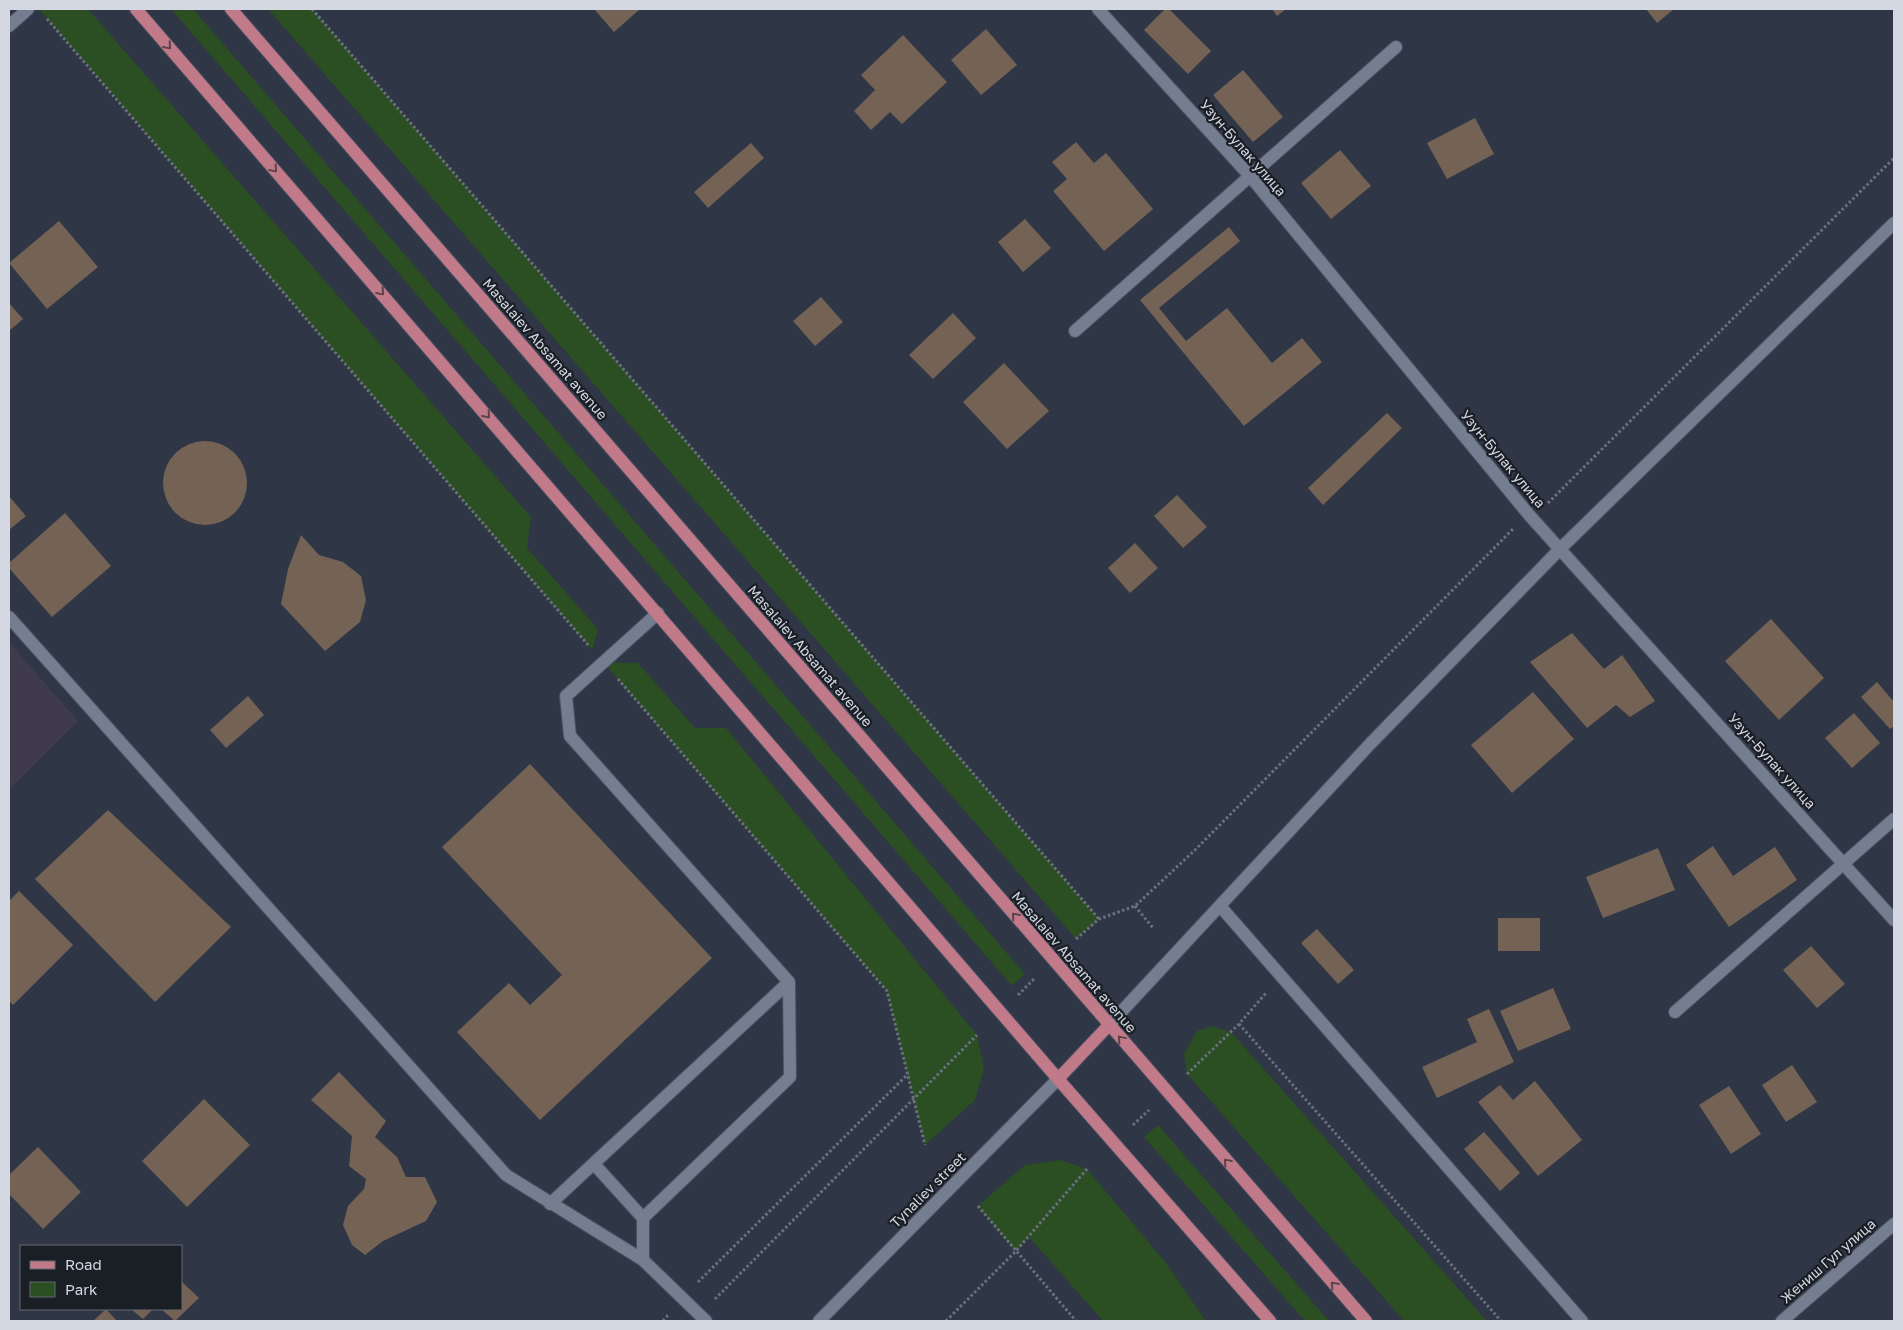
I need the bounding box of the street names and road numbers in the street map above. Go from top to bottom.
street label: Узун-Булак улица [1197,96,1290,199]
street label: Masalaiev Absamat avenue [479,275,611,423]
street label: Узун-Булак улица [1458,406,1549,511]
street label: Masalaiev Absamat avenue [744,582,876,730]
street label: Узун-Булак улица [1725,709,1820,812]
street label: Masalaiev Absamat avenue [1008,888,1140,1036]
street label: Tynaliev street [886,1148,969,1231]
street label: Жениш Гул улица [1777,1215,1879,1306]

